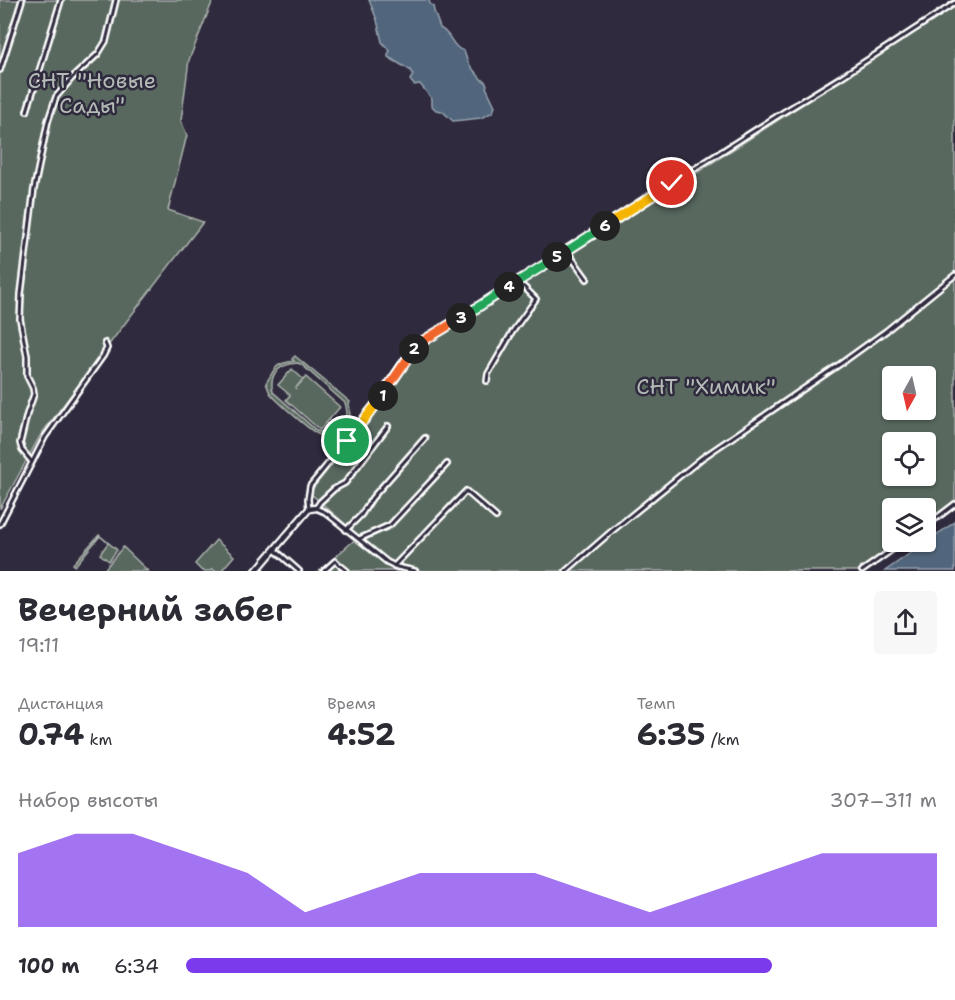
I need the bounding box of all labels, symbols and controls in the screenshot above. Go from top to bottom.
park label: СНТ "Новые Сады" [28,66,156,120]
pin [646,157,697,208]
icon: check [655,166,688,199]
pin: 6 [590,211,620,241]
text: 6 [599,215,611,236]
pin: 5 [542,242,572,272]
text: 5 [552,246,562,267]
pin: 4 [494,272,524,302]
text: 4 [503,276,515,297]
pin: 3 [446,303,476,333]
text: 3 [455,307,467,328]
pin: 2 [399,334,429,364]
text: 2 [408,338,420,359]
north arrow [882,366,936,420]
map controls [882,366,936,552]
park label: СНТ "Химик" [636,372,776,401]
pin: 1 [368,381,398,411]
text: 1 [379,385,387,406]
pin [321,415,372,466]
icon: arrive [330,424,363,457]
button: locate [882,432,936,486]
button: layers [882,498,936,552]
text: Вечерний забег [18,587,292,632]
button: share [874,591,937,654]
text: 19:11 [18,632,59,658]
text: Дистанция [18,693,104,714]
text: Время [327,693,376,714]
text: Темп [637,693,675,714]
text: 0.74 [18,714,84,755]
text: 4:52 [327,714,396,755]
text: 6:35 [637,714,706,755]
text: km [84,729,112,750]
text: /km [706,729,740,750]
text: Набор высоты [18,787,158,813]
text: 307–311 m [829,787,937,813]
text: 100 m [18,953,80,979]
text: 6:34 [114,953,159,979]

